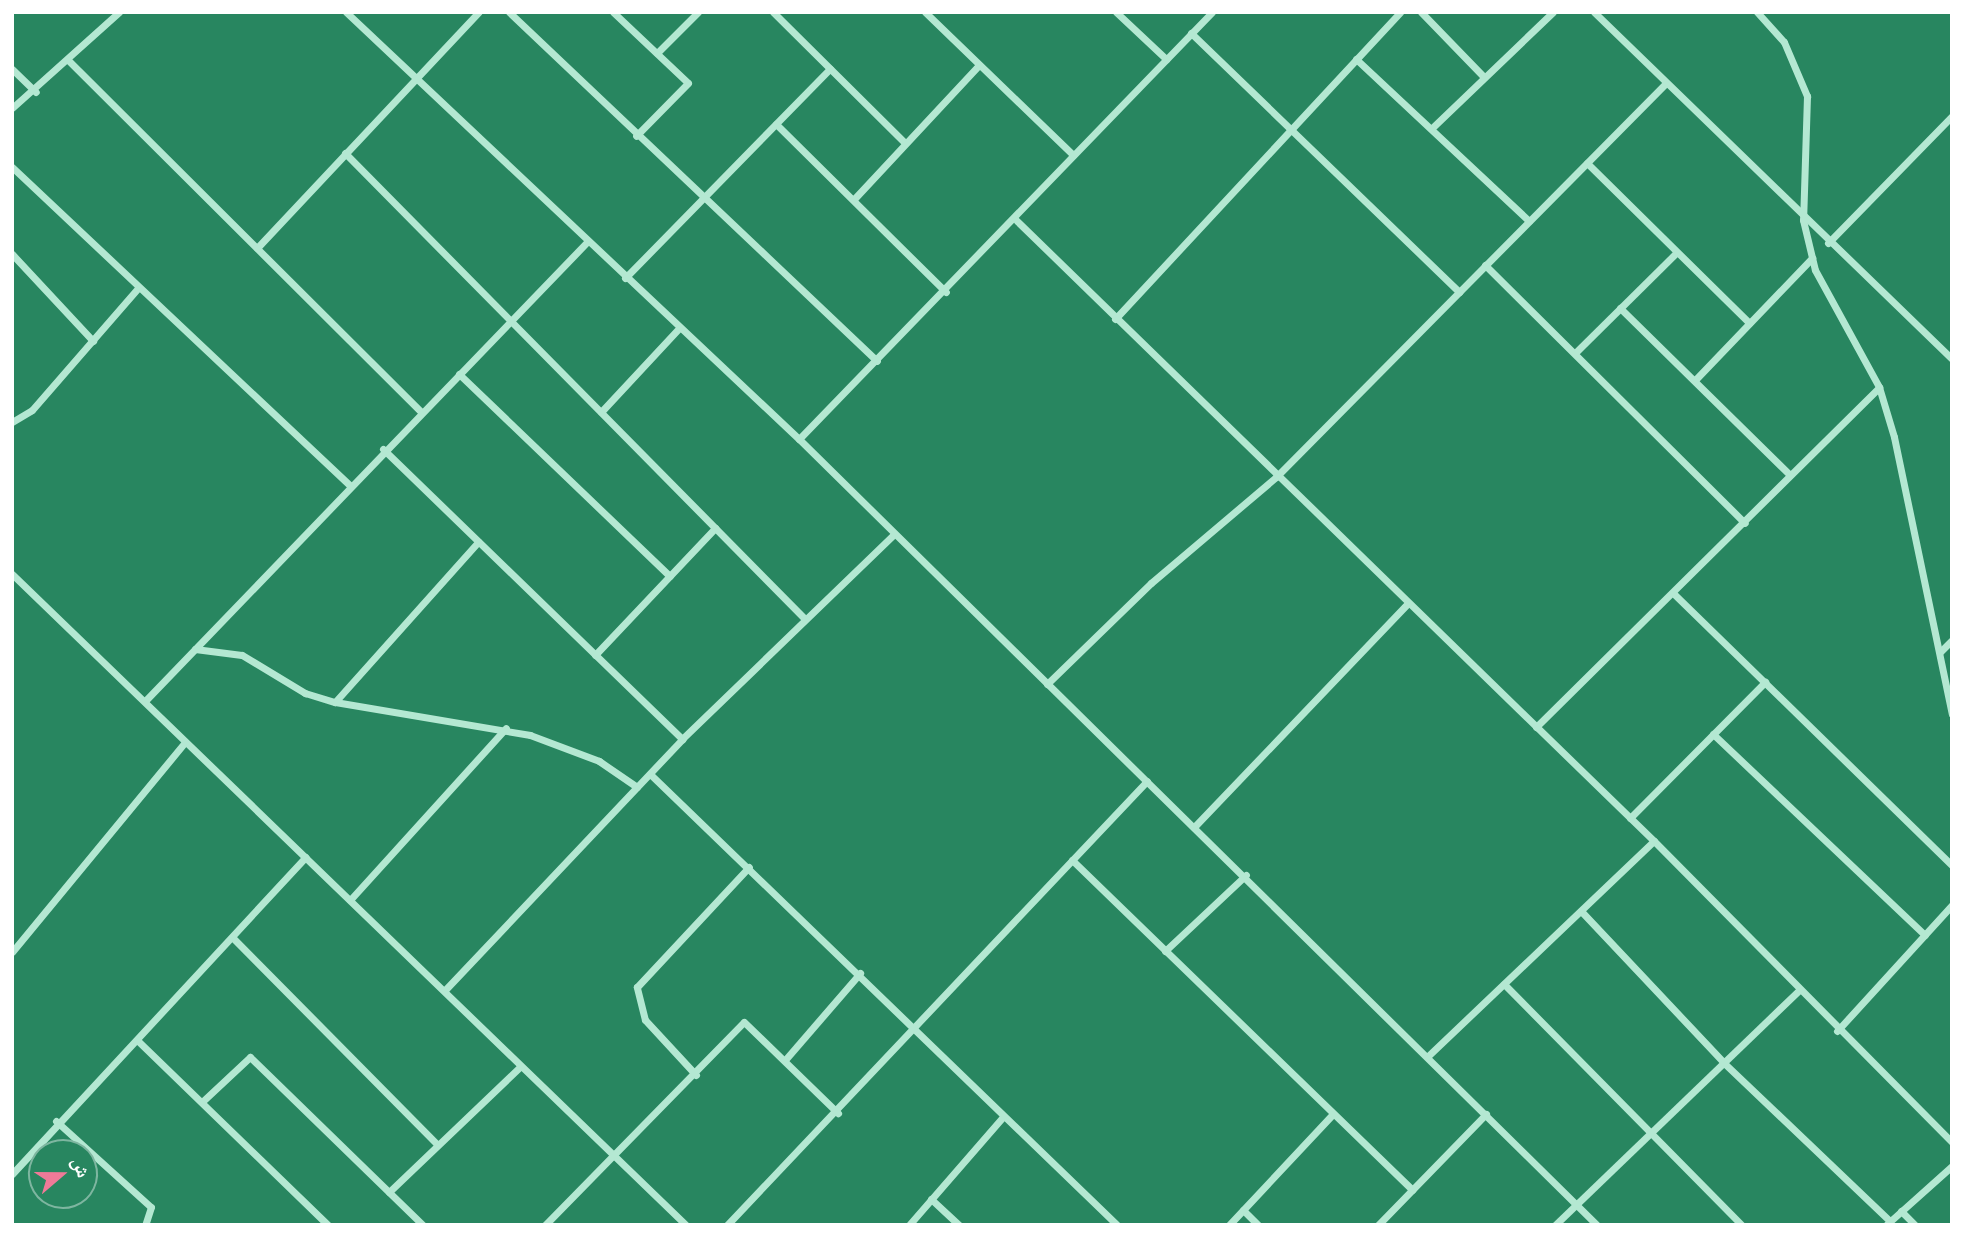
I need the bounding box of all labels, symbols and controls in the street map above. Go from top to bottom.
north arrow [28,1139,98,1209]
text: ش [67,1154,96,1181]

